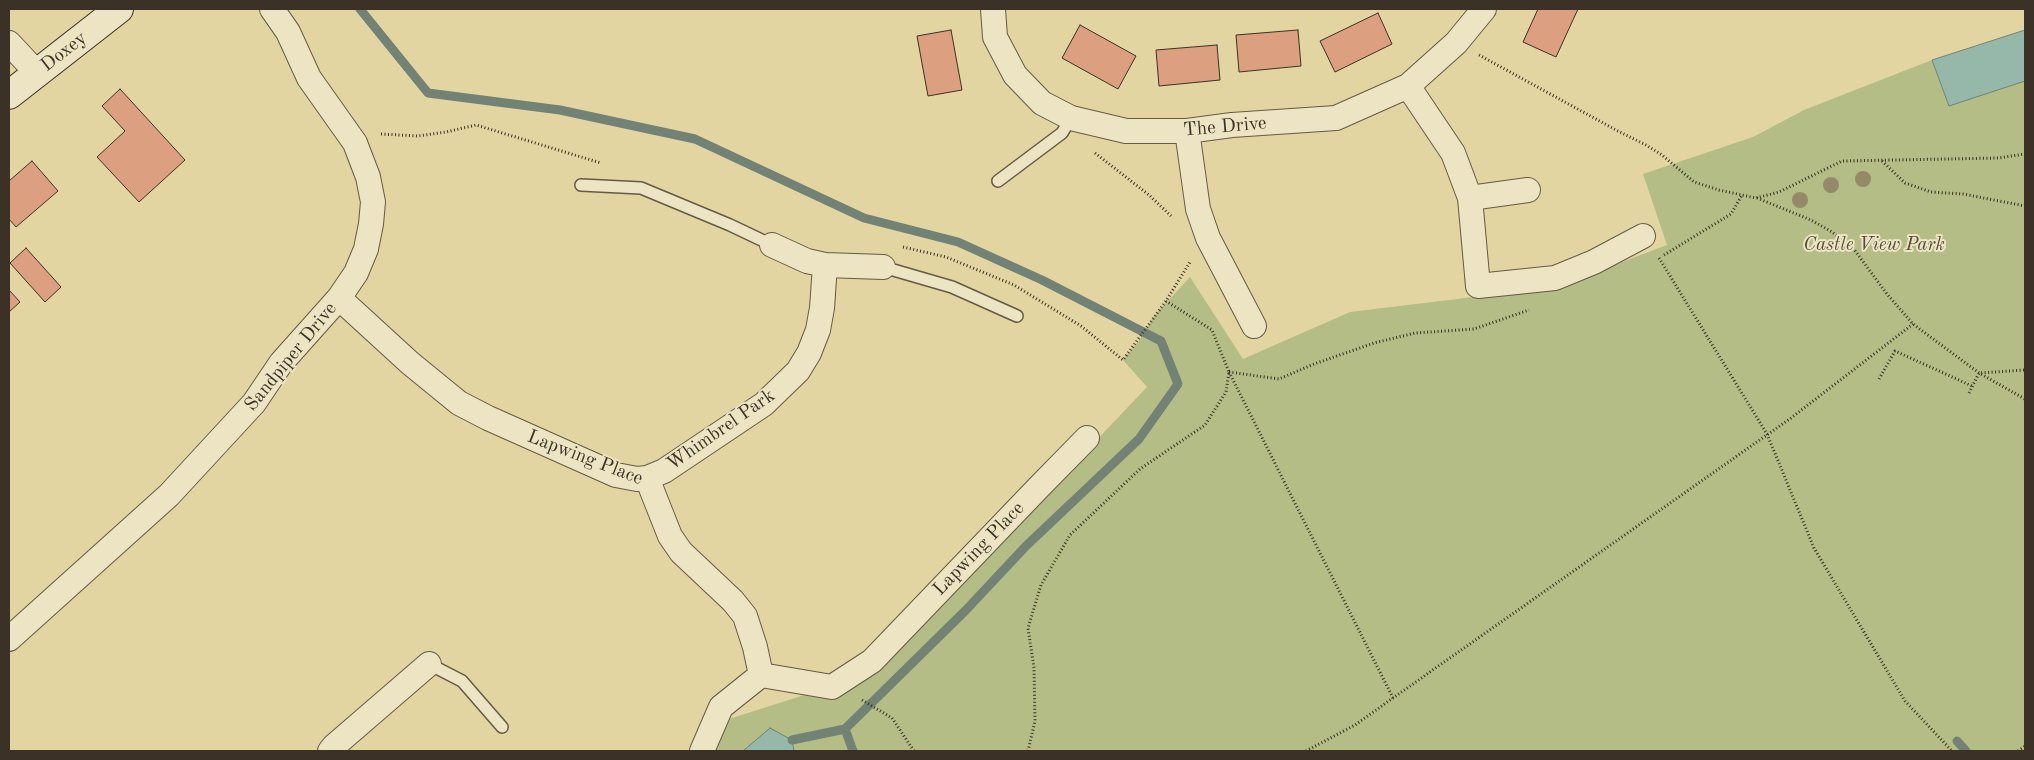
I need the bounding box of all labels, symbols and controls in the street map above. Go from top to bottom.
street label: Doxey [36,27,92,77]
street label: The Drive [1182,112,1268,142]
park label: Castle View Park [1803,234,1945,256]
street label: Sandpiper Drive [240,298,342,416]
street label: Whimbrel Park [663,384,779,476]
street label: Lapwing Place [524,426,646,490]
street label: Lapwing Place [928,497,1030,601]

